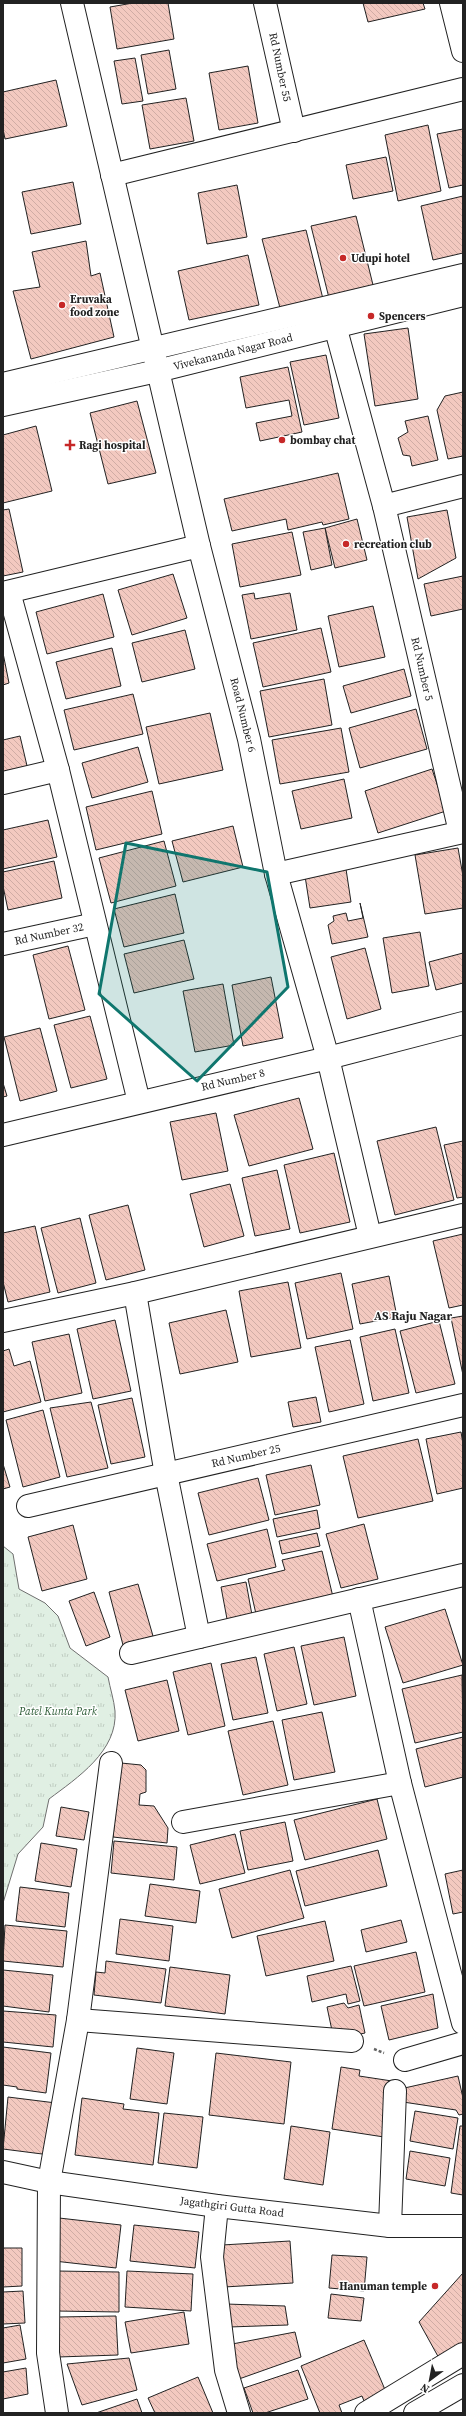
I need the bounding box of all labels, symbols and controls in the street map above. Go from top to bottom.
street label: Rd Number 55 [265,31,295,103]
place label: Udupi hotel [351,251,411,266]
marker: Udupi hotel [338,253,348,263]
place label: Eruvaka food zone [70,292,119,320]
marker: Eruvaka food zone [57,300,67,310]
place label: Spencers [379,309,425,324]
marker: Spencers [366,311,376,321]
street label: Vivekananda Nagar Road [172,330,295,374]
place label: bombay chat [290,433,356,448]
marker: bombay chat [277,435,287,445]
place label: Ragi hospital [79,438,146,453]
marker: Ragi hospital [64,439,76,451]
place label: recreation club [354,537,432,552]
marker: recreation club [341,539,351,549]
street label: Rd Number 5 [407,636,437,703]
street label: Road Number 6 [226,676,260,754]
street label: Rd Number 32 [13,919,85,949]
street label: Rd Number 8 [200,1065,266,1095]
district label: AS Raju Nagar [374,1308,452,1324]
street label: Rd Number 25 [210,1441,282,1471]
park label: Patel Kunta Park [18,1704,98,1719]
street label: Jagathgiri Gutta Road [178,2193,285,2221]
place label: Hanuman temple [339,2279,427,2294]
marker: Hanuman temple [430,2281,440,2291]
north arrow [410,2360,450,2400]
text: N [418,2380,432,2397]

